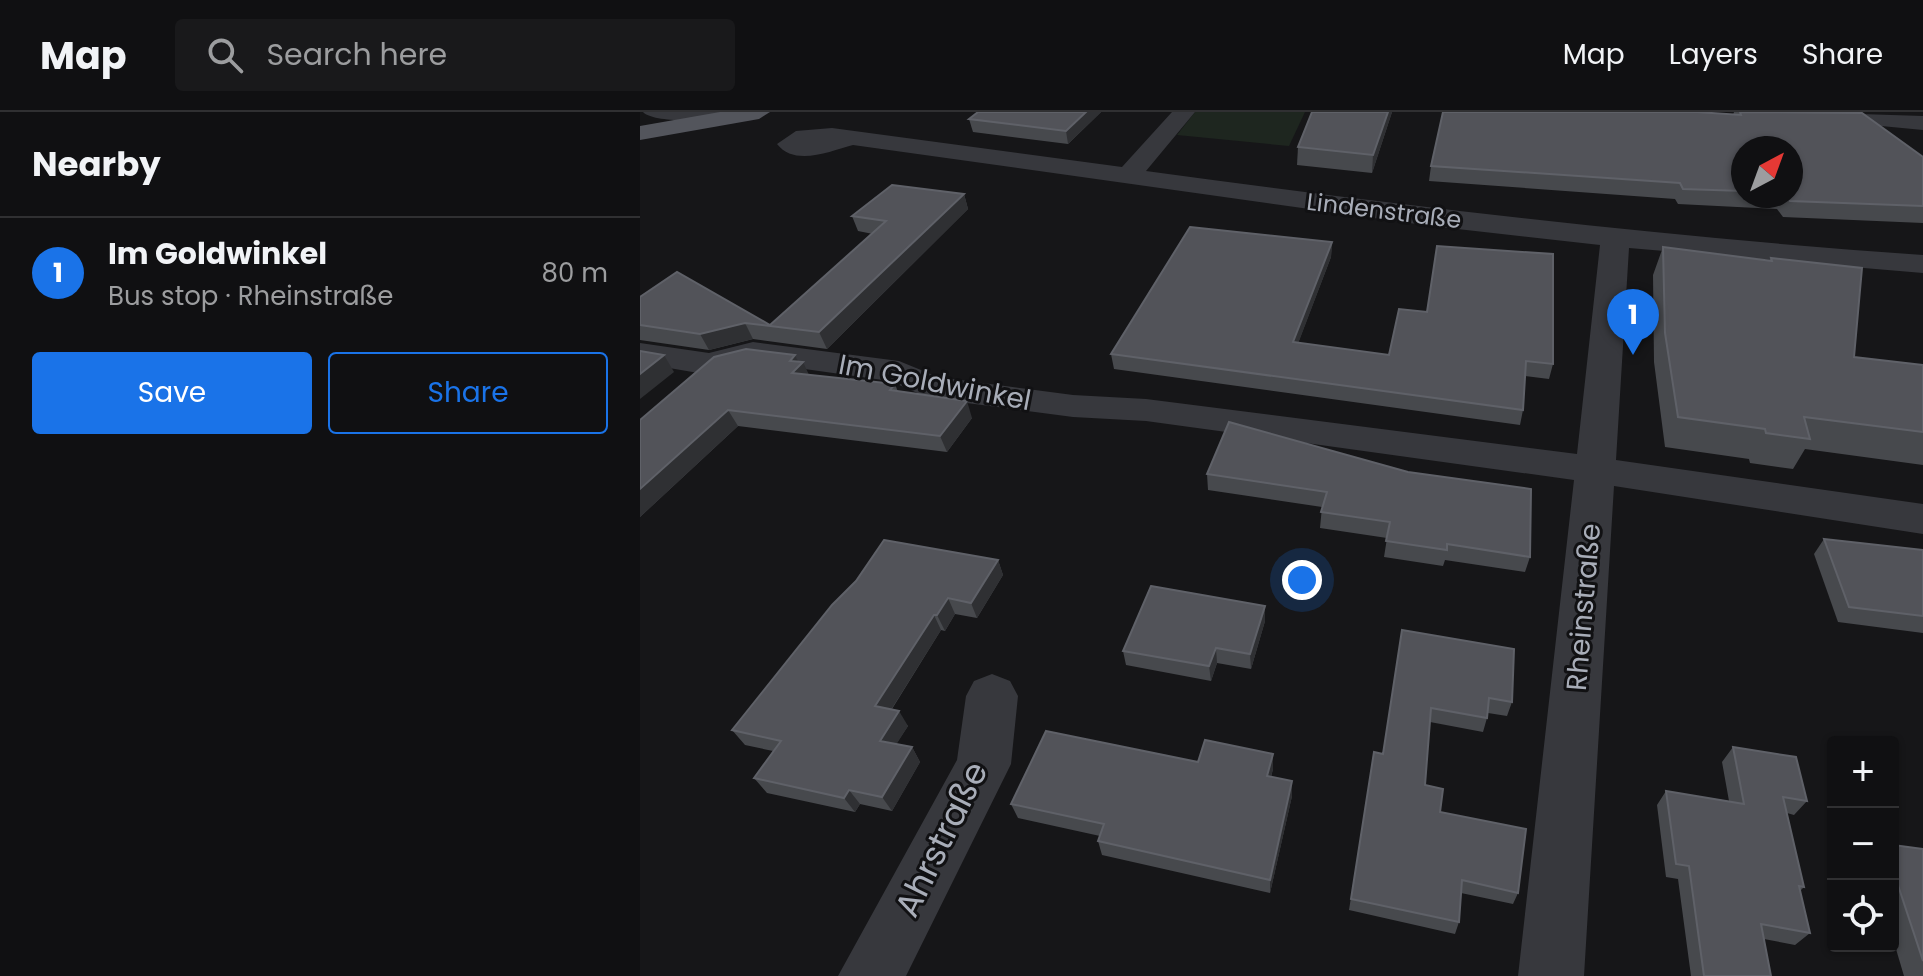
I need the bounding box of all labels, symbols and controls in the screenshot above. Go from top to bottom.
search box [175,19,735,91]
text: Map [40,29,127,82]
icon: search [203,33,247,77]
text: Search here [267,33,447,76]
text: Map [1563,35,1625,74]
text: Layers [1669,35,1758,74]
text: Share [1802,35,1883,74]
north arrow [1731,136,1803,208]
text: Nearby [32,140,161,188]
street label: Lindenstraße [1305,185,1463,236]
text: Im Goldwinkel [108,232,327,275]
text: 1 [53,255,63,291]
text: 80 m [542,255,608,291]
text: Bus stop · Rheinstraße [108,278,393,314]
pin: 1 [1607,289,1659,355]
street label: Im Goldwinkel [835,345,1034,420]
button: Save [32,352,312,434]
button: Share [328,352,608,434]
street label: Rheinstraße [1557,522,1610,692]
your location [1282,560,1322,600]
map controls [1827,736,1899,952]
button: + [1827,736,1899,808]
street label: Ahrstraße [883,753,999,925]
button: − [1827,808,1899,880]
button: locate [1827,880,1899,952]

